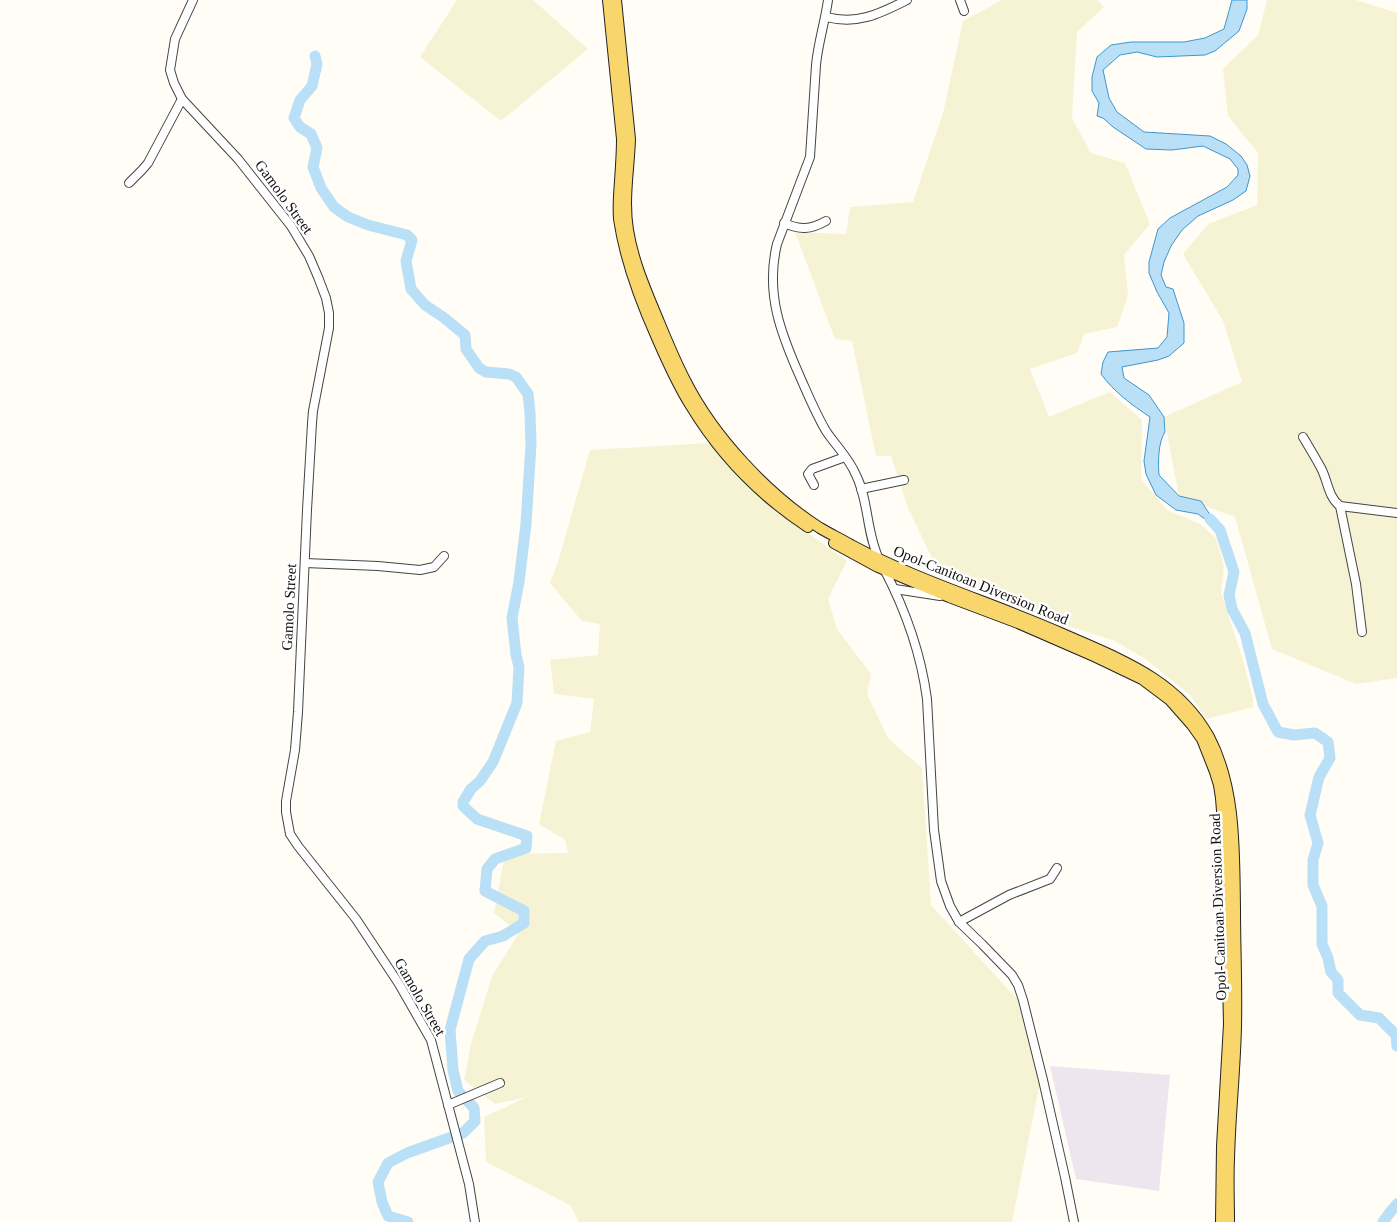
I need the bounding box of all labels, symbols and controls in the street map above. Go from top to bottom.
street label: Gamolo Street [252,157,317,238]
street label: Opol-Canitoan Diversion Road [891,542,1071,628]
street label: Gamolo Street [279,562,299,651]
street label: Opol-Canitoan Diversion Road [1207,813,1229,1001]
street label: Gamolo Street [391,955,449,1039]

